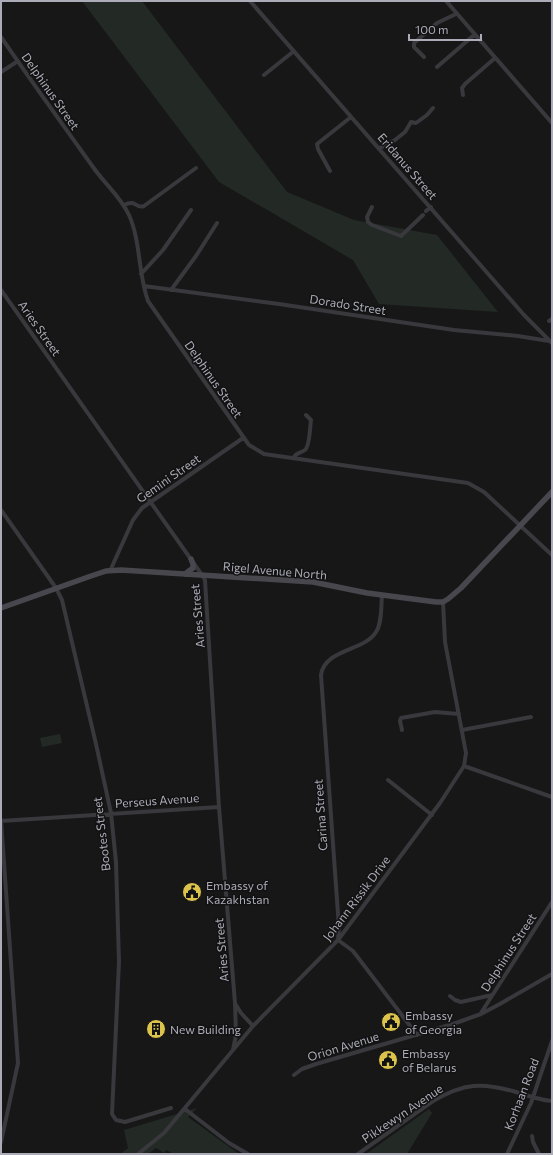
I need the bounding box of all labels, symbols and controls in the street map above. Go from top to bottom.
scale bar [409,16,481,42]
text: 100 m [415,22,449,36]
street label: Delphinus Street [19,50,83,132]
street label: Eridanus Street [375,130,441,202]
street label: Dorado Street [309,291,387,317]
street label: Aries Street [16,298,64,358]
street label: Delphinus Street [182,338,246,420]
street label: Gemini Street [133,451,203,505]
street label: Rigel Avenue North [222,558,328,582]
street label: Aries Street [187,583,207,649]
street label: Carina Street [311,779,329,851]
street label: Perseus Avenue [114,790,200,810]
street label: Bootes Street [89,796,113,872]
street label: Johann Rissik Drive [319,853,393,944]
place label: Embassy of Kazakhstan [206,878,269,906]
public building icon: Embassy of Kazakhstan [181,881,203,903]
street label: Delphinus Street [477,910,539,994]
street label: Aries Street [211,917,231,983]
place label: Embassy of Georgia [405,1008,462,1036]
public building icon: Embassy of Georgia [380,1011,402,1033]
building icon: New Building [145,1018,167,1040]
place label: New Building [170,1022,242,1036]
street label: Orion Avenue [306,1028,380,1064]
place label: Embassy of Belarus [402,1046,456,1074]
public building icon: Embassy of Belarus [377,1049,399,1071]
street label: Korhaan Road [501,1056,541,1132]
street label: Pikkewyn Avenue [359,1081,445,1145]

